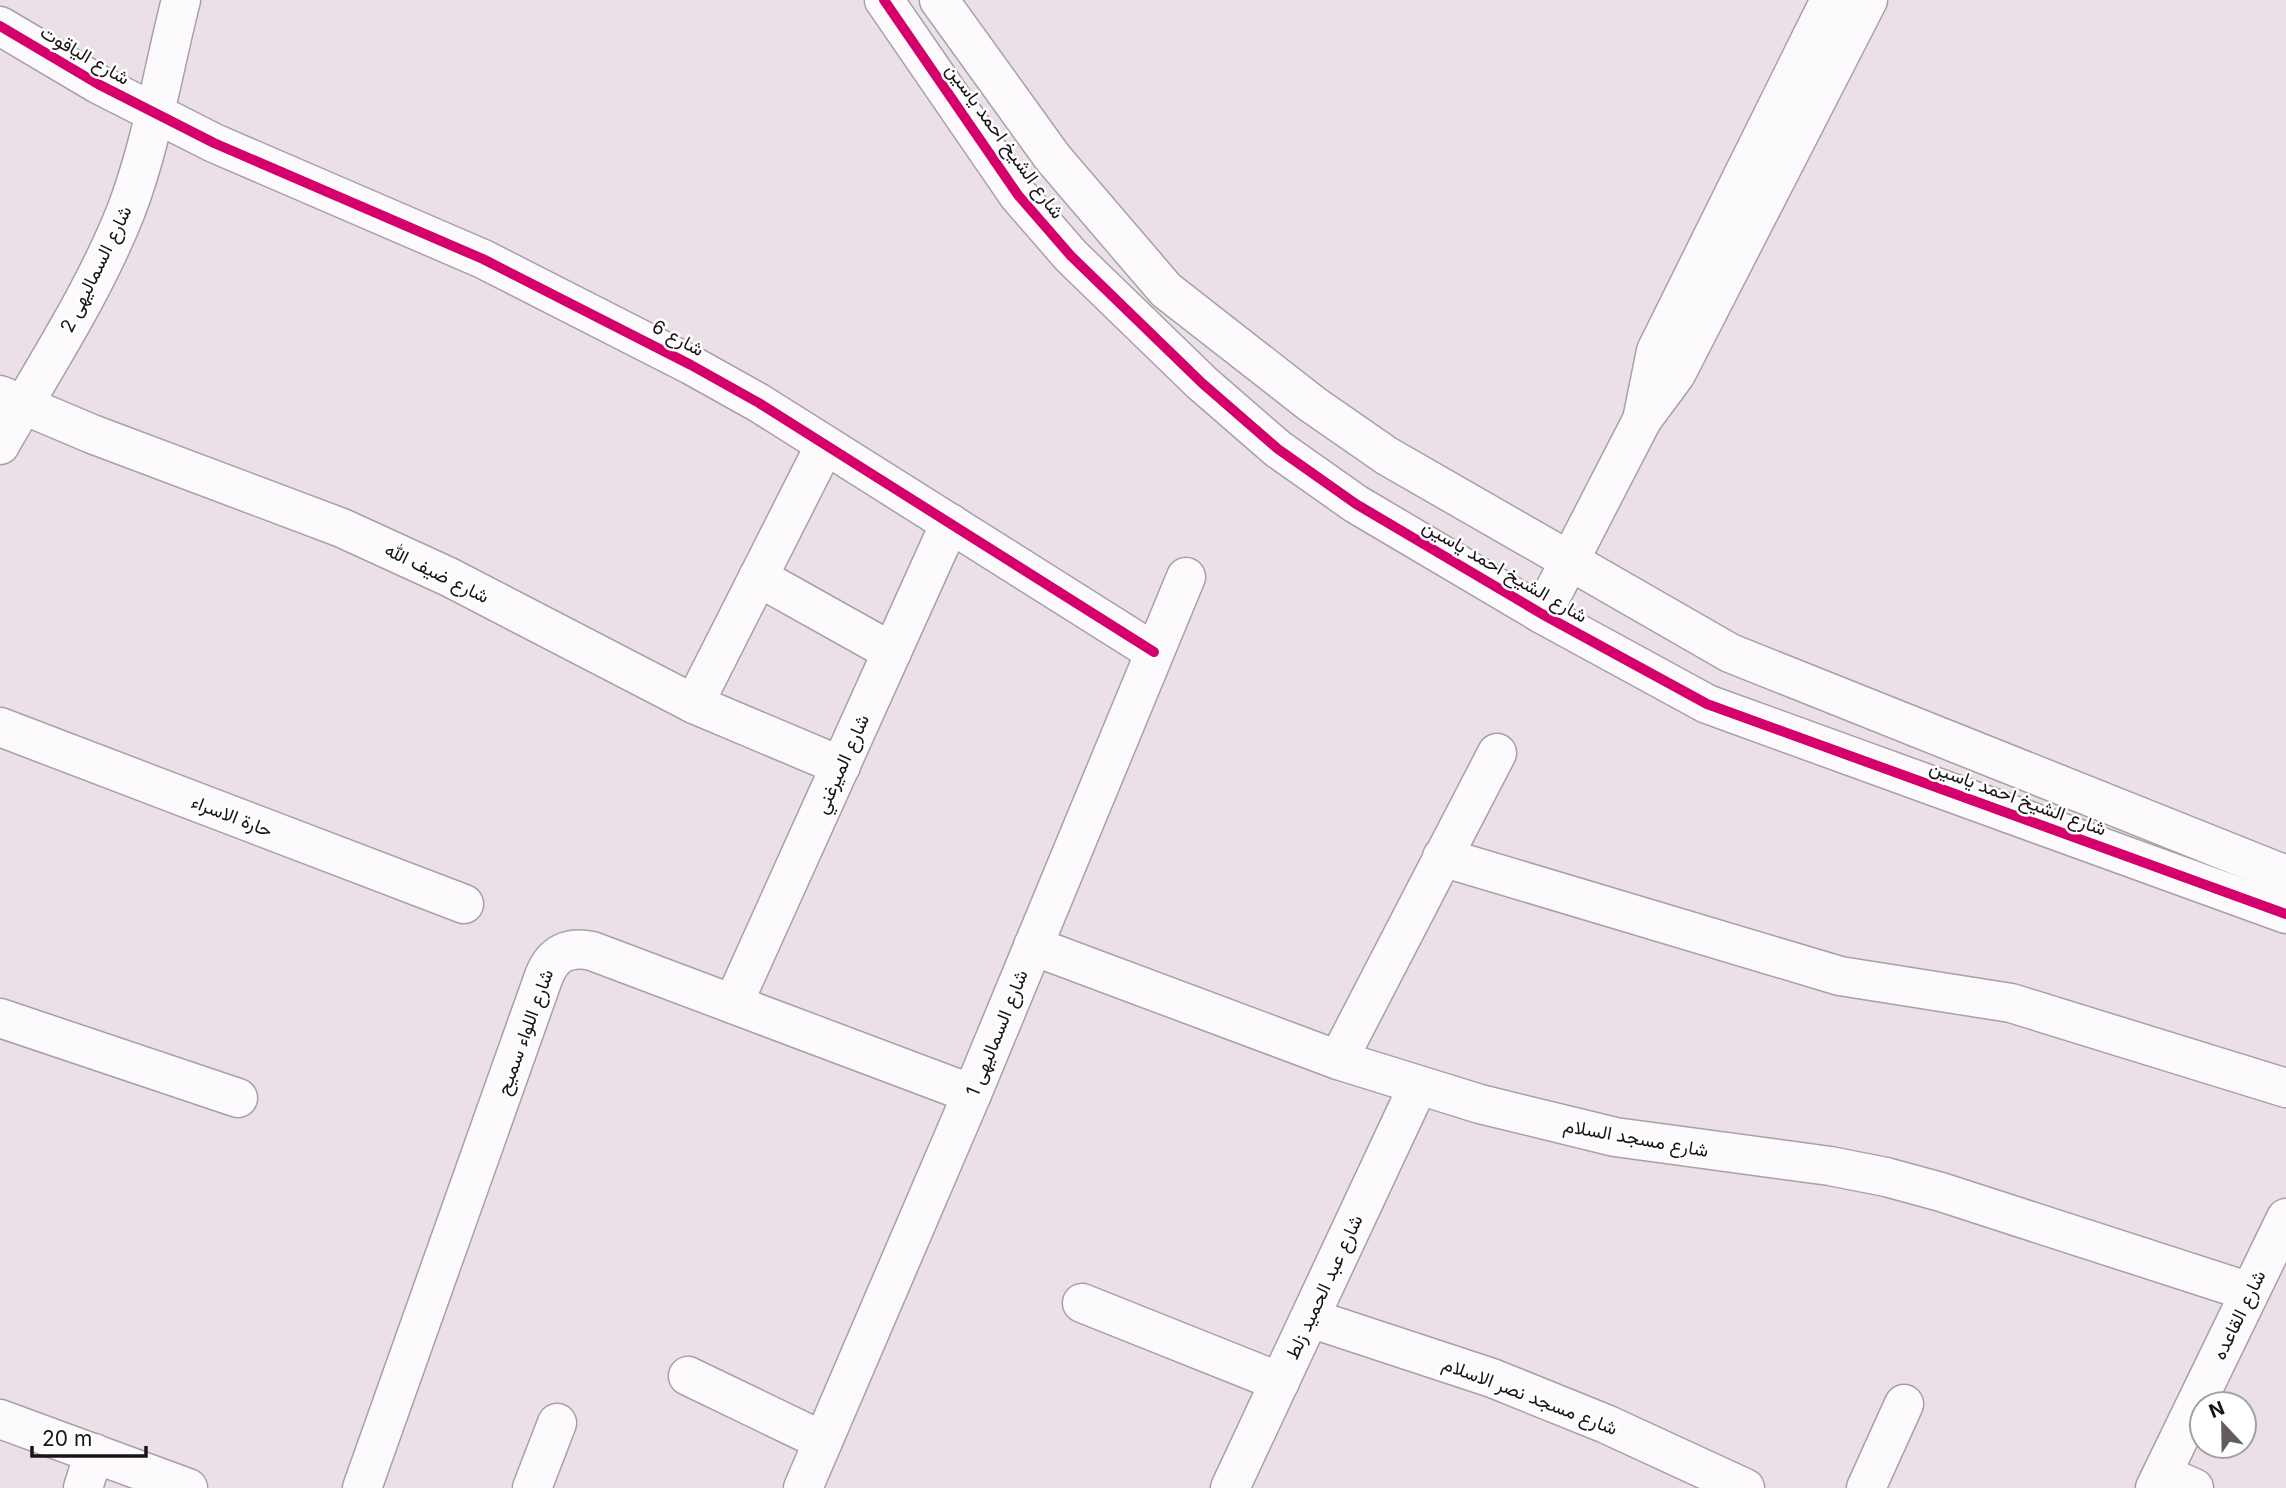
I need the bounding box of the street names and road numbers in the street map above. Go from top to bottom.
street label: شارع الياقوت [36,20,134,91]
street label: شارع الشيخ احمد ياسين [939,59,1069,224]
street label: شارع السماليهى 2 [55,202,138,337]
street label: شارع 6 [648,315,708,362]
street label: شارع الشيخ احمد ياسين [1418,514,1591,629]
street label: شارع ضيف الله [381,538,493,609]
street label: شارع الميرغني [810,711,878,819]
street label: شارع الشيخ احمد ياسين [1926,755,2110,843]
street label: حارة الاسراء [188,790,276,842]
street label: شارع اللواء سميح [492,966,560,1099]
street label: شارع السماليهى 1 [961,966,1034,1100]
street label: شارع مسجد السلام [1562,1114,1710,1163]
street label: شارع عبد الحميد زلط [1280,1211,1368,1363]
street label: شارع القاعده [2207,1266,2271,1364]
street label: شارع مسجد نصر الاسلام [1439,1352,1621,1441]

